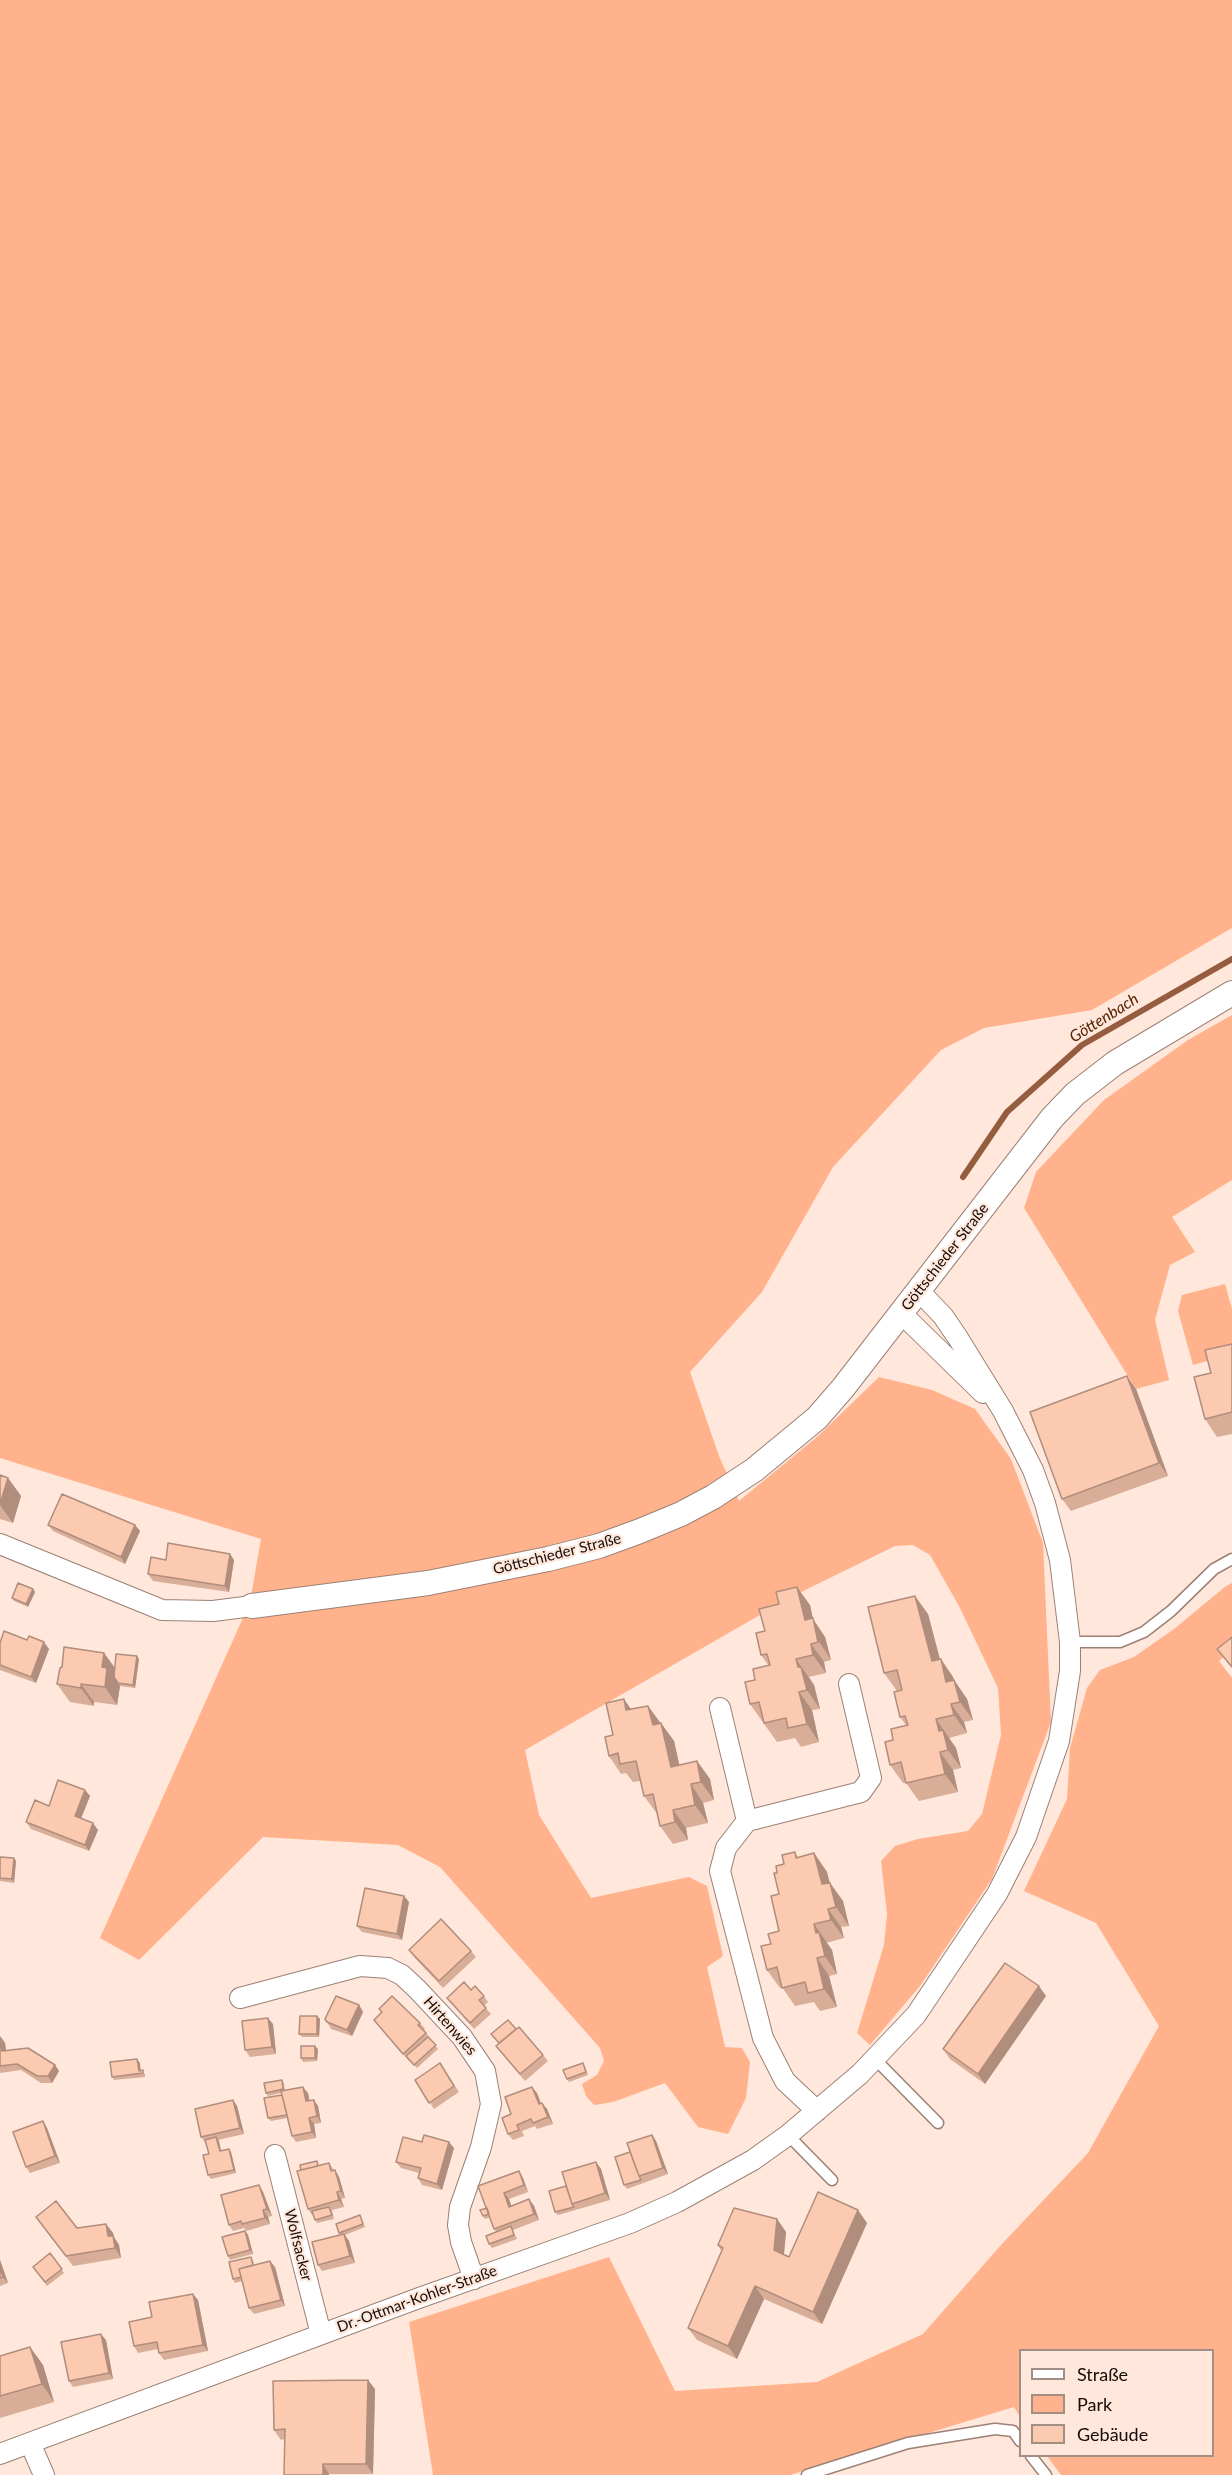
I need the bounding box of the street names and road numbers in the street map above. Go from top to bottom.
street label: Göttschieder Straße [898,1200,992,1314]
street label: Göttschieder Straße [491,1529,623,1579]
street label: Hirtenwies [420,1993,480,2059]
street label: Wolfsacker [280,2207,316,2283]
street label: Dr.-Ottmar-Kohler-Straße [335,2262,499,2336]

